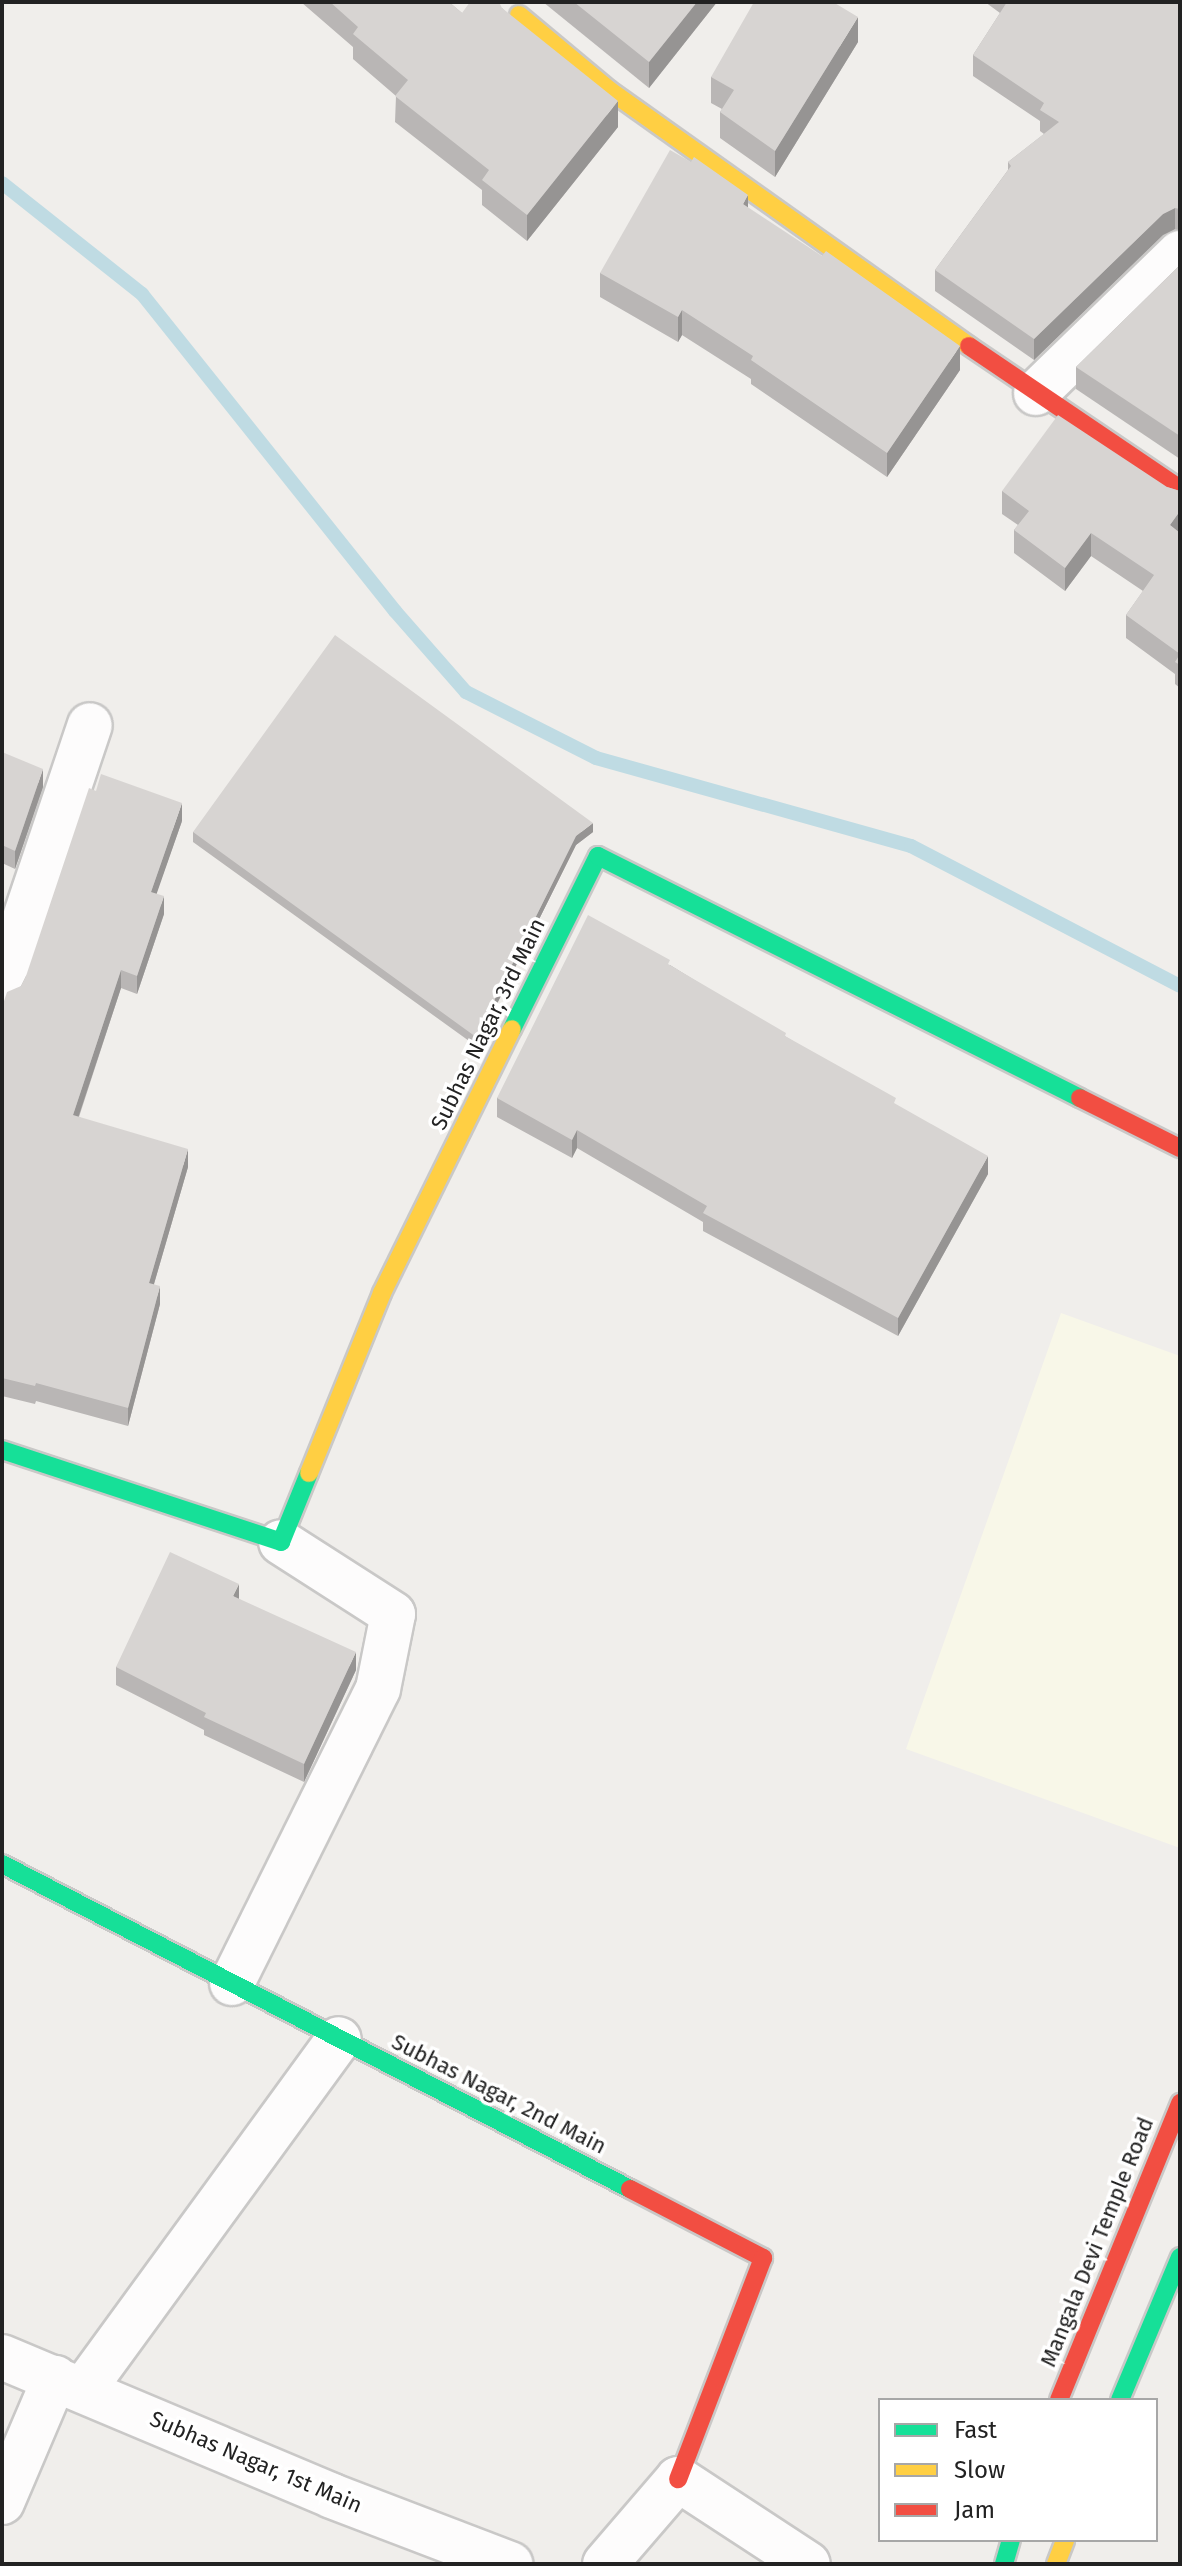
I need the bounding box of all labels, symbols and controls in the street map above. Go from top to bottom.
street label: Subhas Nagar, 3rd Main [425,914,551,1134]
street label: Subhas Nagar, 2nd Main [387,2028,611,2160]
street label: Mangala Devi Temple Road [1035,2113,1159,2371]
legend [878,2398,1158,2542]
street label: Subhas Nagar, 1st Main [146,2405,366,2519]
text: Fast [954,2416,997,2444]
text: Slow [954,2456,1005,2484]
text: Jam [954,2496,995,2524]

